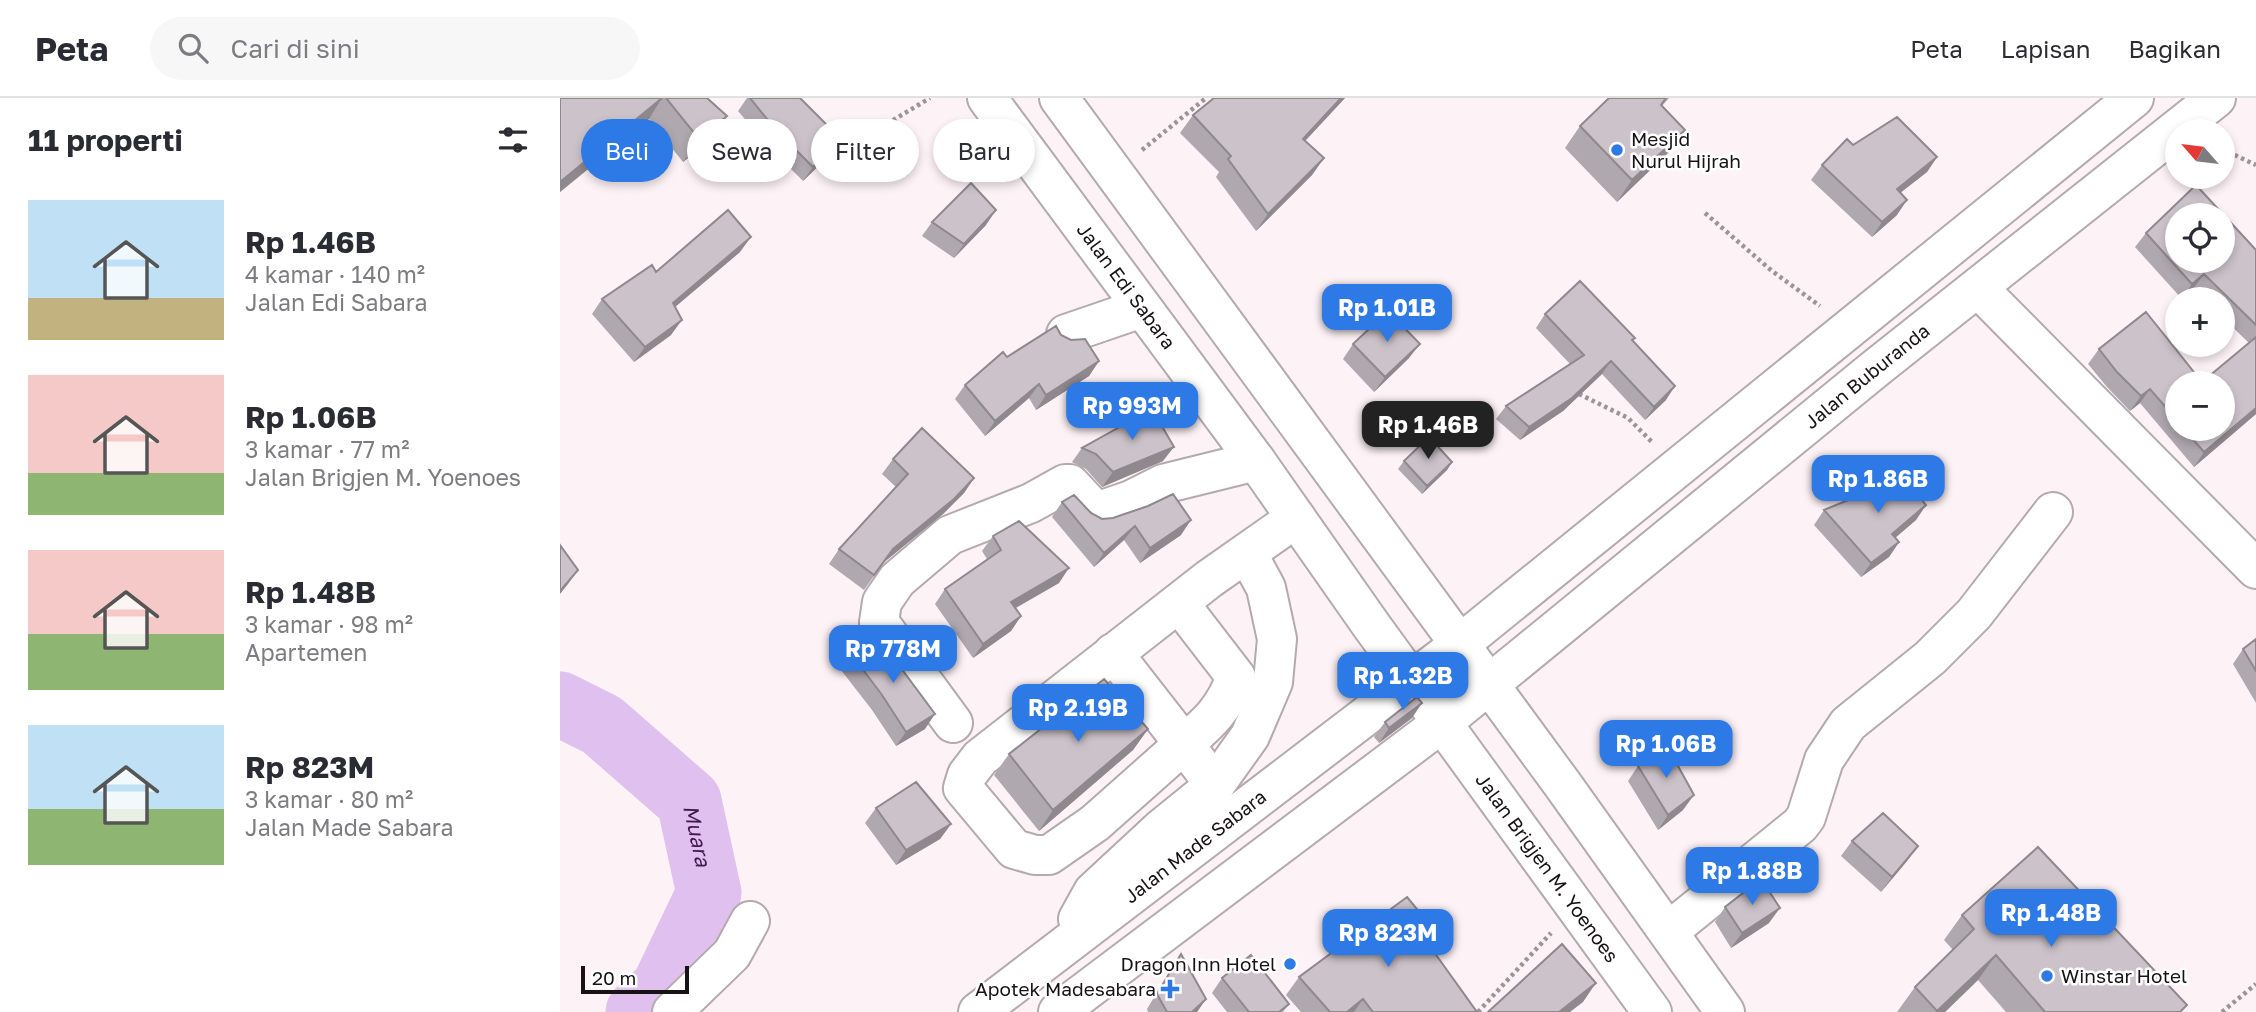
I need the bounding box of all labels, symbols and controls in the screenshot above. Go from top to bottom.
search box [150,17,640,80]
text: Peta [35,29,108,68]
icon: search [174,29,212,67]
text: Cari di sini [230,33,360,64]
text: Peta [1910,34,1963,63]
text: Lapisan [2001,34,2091,63]
text: Bagikan [2129,34,2221,63]
chip: Beli [581,119,673,182]
chip: Sewa [687,119,797,182]
chip: Filter [811,119,919,182]
chip: Baru [933,119,1035,182]
north arrow [2165,119,2235,189]
map controls [2165,119,2235,441]
icon: filters [494,121,532,159]
text: 11 properti [28,122,183,158]
place label: Mesjid Nurul Hijrah [1631,127,1741,172]
marker: Mesjid Nurul Hijrah [1609,142,1625,158]
button: locate [2165,203,2235,273]
street label: Jalan Edi Sabara [1073,218,1181,353]
text: Rp 1.46B [245,224,376,260]
icon: home [84,228,168,312]
text: 4 kamar · 140 m² [245,260,425,288]
pin: Rp 1.01B [1315,285,1459,344]
button: + [2165,287,2235,357]
text: Jalan Edi Sabara [245,288,427,316]
text: Rp 1.01B [1338,293,1436,321]
street label: Jalan Buburanda [1799,318,1934,433]
button: − [2165,371,2235,441]
pin: Rp 993M [1067,382,1197,442]
text: Rp 993M [1082,391,1182,419]
text: Rp 1.06B [245,399,377,435]
pin: Rp 1.46B [1356,402,1500,461]
icon: home [84,403,168,487]
text: Rp 1.46B [1378,410,1478,438]
text: 3 kamar · 77 m² [245,435,409,463]
pin: Rp 1.86B [1806,456,1950,515]
text: Jalan Brigjen M. Yoenoes [245,463,521,491]
text: Rp 1.86B [1828,464,1928,492]
text: Rp 1.48B [245,574,376,610]
icon: home [84,578,168,662]
text: 3 kamar · 98 m² [245,610,413,638]
pin: Rp 778M [828,626,958,685]
text: Rp 778M [845,634,941,662]
text: Apartemen [245,638,367,666]
pin: Rp 1.32B [1331,652,1475,712]
text: Rp 1.32B [1353,661,1453,689]
pin: Rp 2.19B [1006,684,1150,744]
text: Rp 2.19B [1028,693,1128,721]
pin: Rp 1.06B [1594,720,1738,780]
text: Rp 1.06B [1616,729,1716,757]
text: Rp 823M [245,749,374,785]
icon: home [84,753,168,837]
street label: Jalan Brigjen M. Yoenoes [1471,768,1624,966]
street label: Jalan Made Sabara [1119,784,1270,907]
text: 3 kamar · 80 m² [245,785,413,813]
water label: Muara [678,802,717,870]
text: Jalan Made Sabara [245,813,454,841]
pin: Rp 1.88B [1680,848,1824,907]
text: Rp 1.88B [1702,856,1802,884]
pin: Rp 1.48B [1979,890,2123,949]
text: Rp 1.48B [2001,898,2101,926]
pin: Rp 823M [1323,910,1453,969]
text: Rp 823M [1338,918,1438,946]
place label: Dragon Inn Hotel [1121,952,1276,975]
marker: Dragon Inn Hotel [1282,956,1298,972]
scale bar [581,963,690,995]
place label: Winstar Hotel [2061,964,2187,987]
text: 20 m [592,966,636,989]
marker: Winstar Hotel [2039,968,2055,984]
place label: Apotek Madesabara [975,977,1156,1000]
marker: Apotek Madesabara [1162,981,1178,997]

